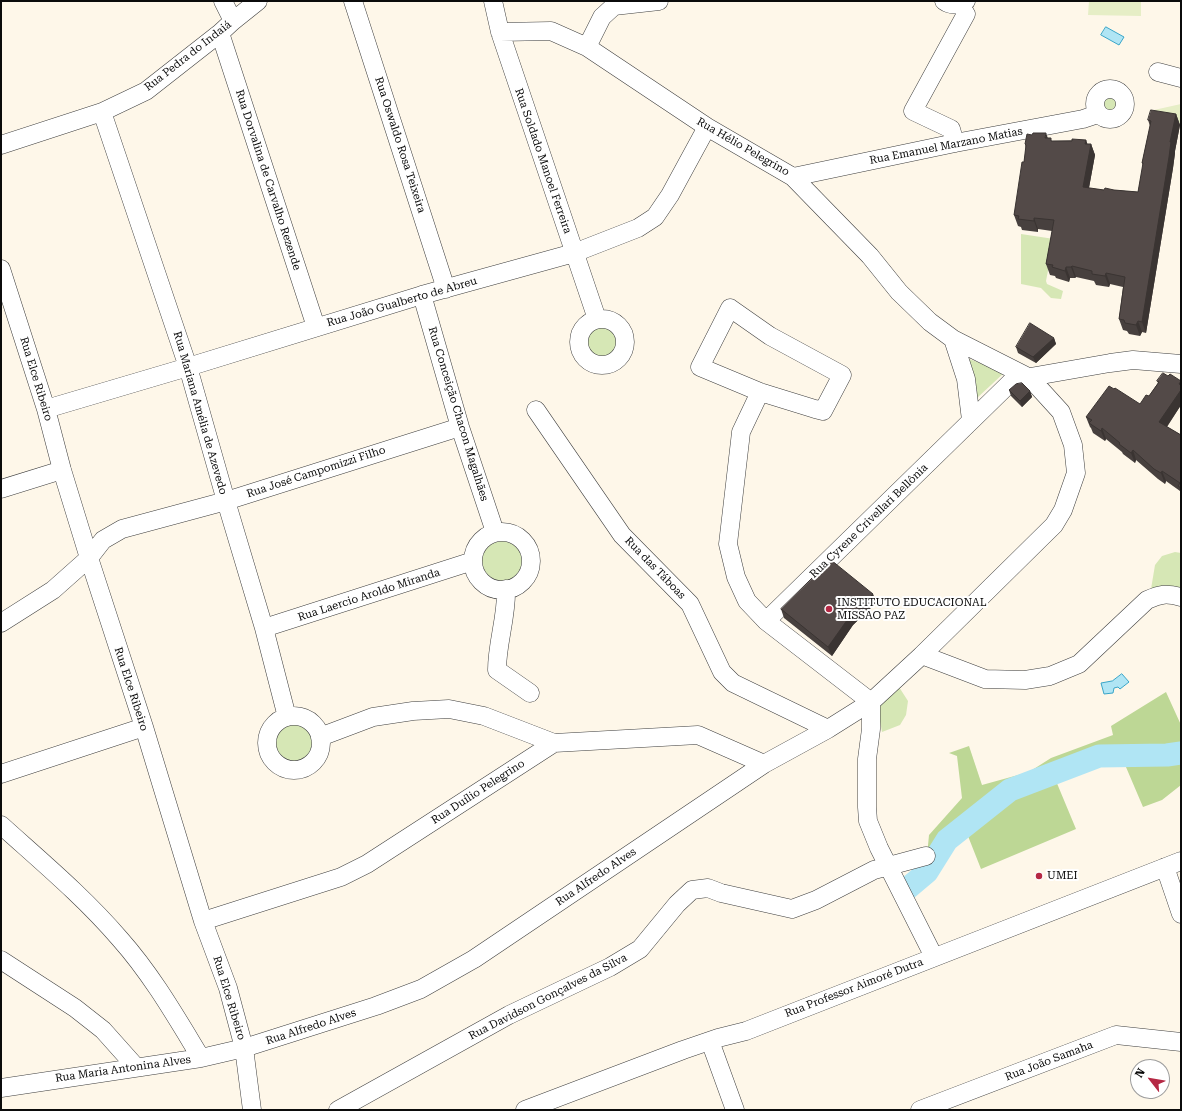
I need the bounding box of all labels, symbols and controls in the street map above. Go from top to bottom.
street label: Rua Pedra do Indaiá [142,18,234,94]
street label: Rua Oswaldo Rosa Teixeira [372,75,428,215]
street label: Rua Soldado Manoel Ferreira [512,87,574,235]
street label: Rua Dorvalina de Carvalho Rezende [232,88,304,272]
street label: Rua Hélio Pelegrino [694,115,792,179]
street label: Rua Emanuel Marzano Matias [868,125,1024,167]
street label: Rua João Gualberto de Abreu [325,274,479,330]
street label: Rua Conceição Chacon Magalhães [425,325,491,503]
street label: Rua Mariana Amélia de Azevedo [170,330,230,496]
street label: Rua Elce Ribeiro [17,335,55,423]
street label: Rua José Campomizzi Filho [245,443,387,501]
street label: Rua Cyrene Crivellari Bellônia [807,461,931,581]
street label: Rua das Táboas [622,534,688,602]
street label: Rua Laercio Aroldo Miranda [296,566,442,624]
place label: INSTITUTO EDUCACIONAL MISSAO PAZ [837,596,987,622]
marker: INSTITUTO EDUCACIONAL MISSAO PAZ [824,604,834,614]
street label: Rua Elce Ribeiro [111,645,151,733]
street label: Rua Duílio Pelegrino [429,757,527,827]
street label: Rua Alfredo Alves [553,845,639,909]
place label: UMEI [1047,869,1078,883]
marker: UMEI [1034,871,1044,881]
street label: Rua Davidson Gonçalves da Silva [467,951,629,1043]
street label: Rua Elce Ribeiro [210,954,248,1042]
street label: Rua Professor Aimoré Dutra [783,956,925,1020]
street label: Rua Alfredo Alves [264,1006,358,1048]
street label: Rua João Samaha [1003,1038,1095,1084]
street label: Rua Maria Antonina Alves [54,1053,192,1085]
north arrow [1130,1059,1170,1099]
text: N [1132,1066,1148,1080]

